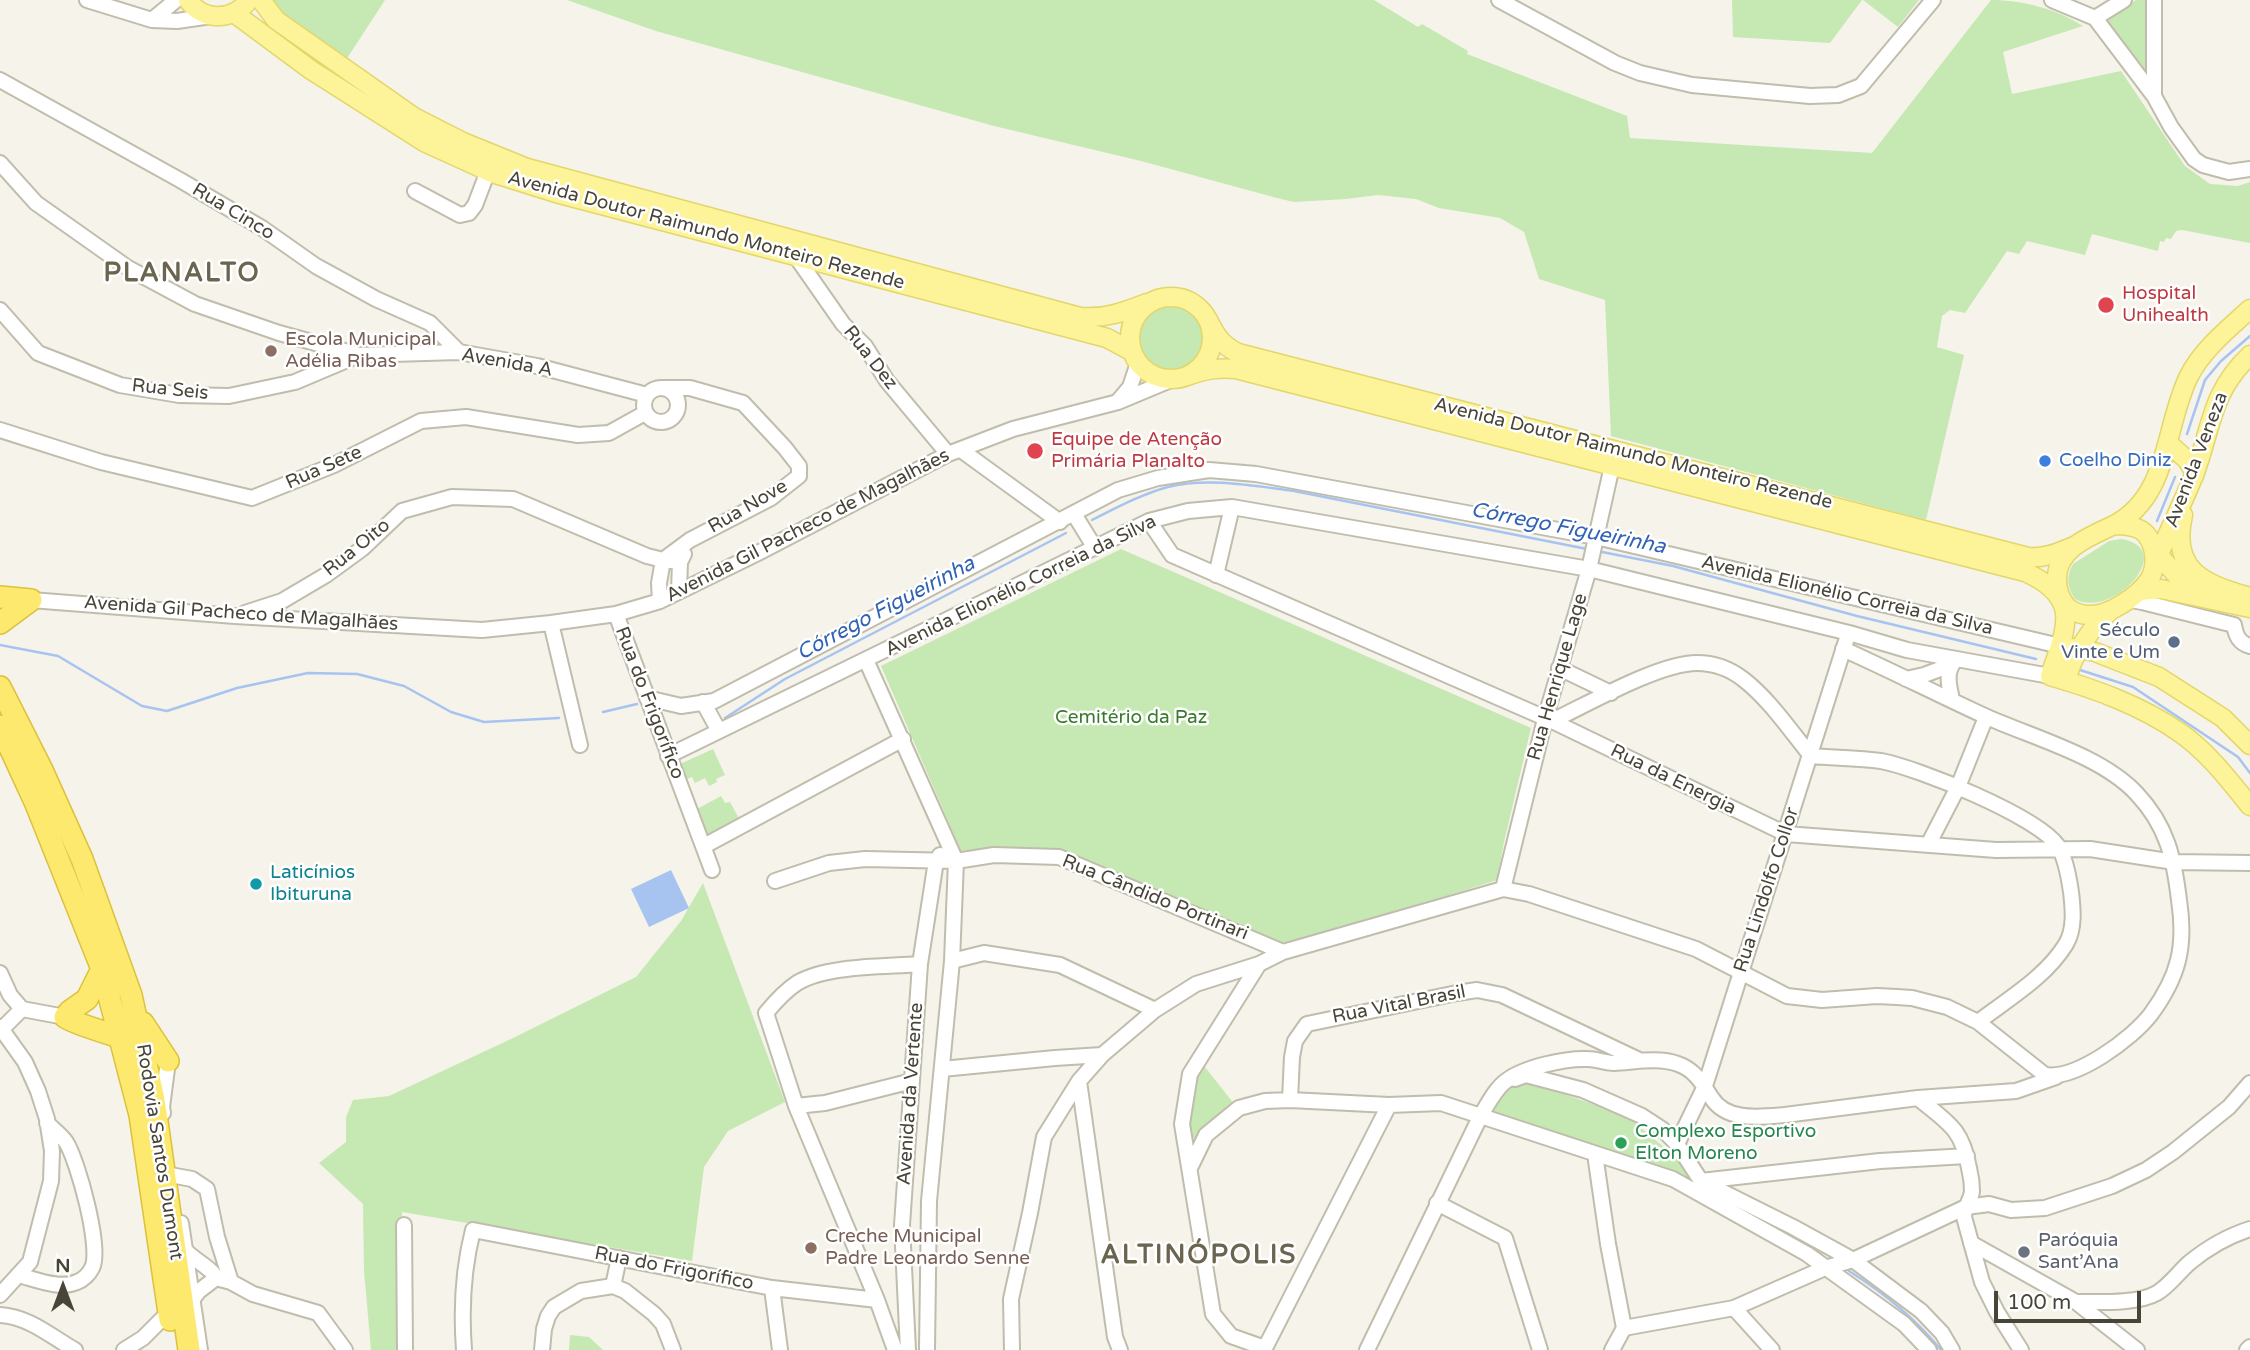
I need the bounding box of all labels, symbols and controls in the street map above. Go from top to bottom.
street label: Avenida Doutor Raimundo Monteiro Rezende [505,167,907,295]
street label: Rua Cinco [188,179,278,245]
district label: PLANALTO [104,258,260,290]
place label: Hospital Unihealth [2122,283,2209,327]
marker: Hospital Unihealth [2096,295,2116,315]
street label: Rua Dez [838,321,902,395]
place label: Escola Municipal Adélia Ribas [285,329,436,373]
marker: Escola Municipal Adélia Ribas [263,343,279,359]
street label: Avenida A [460,344,554,382]
street label: Rua Seis [131,375,209,405]
street label: Avenida Veneza [2161,389,2233,531]
street label: Avenida Doutor Raimundo Monteiro Rezende [1431,393,1835,515]
place label: Equipe de Atenção Primária Planalto [1051,429,1222,473]
street label: Rua Sete [282,441,366,495]
marker: Equipe de Atenção Primária Planalto [1025,441,1045,461]
street label: Avenida Gil Pacheco de Magalhães [662,444,954,608]
place label: Coelho Diniz [2059,450,2172,472]
marker: Coelho Diniz [2037,453,2053,469]
street label: Rua Nove [704,475,792,539]
water label: Córrego Figueirinha [1469,498,1667,560]
street label: Avenida Elionélio Correia da Silva [882,510,1160,662]
street label: Rua Oito [319,514,395,582]
water label: Córrego Figueirinha [793,551,979,667]
street label: Avenida Elionélio Correia da Silva [1699,551,1995,641]
street label: Rua Henrique Lage [1523,591,1593,763]
street label: Avenida Gil Pacheco de Magalhães [83,592,399,636]
place label: Século Vinte e Um [2061,620,2160,664]
street label: Rua do Frigorífico [609,624,689,782]
marker: Século Vinte e Um [2166,634,2182,650]
park label: Cemitério da Paz [1055,707,1207,729]
street label: Rua da Energia [1606,740,1740,820]
street label: Rua Lindolfo Collor [1730,805,1804,975]
street label: Rua Cândido Portinari [1058,850,1252,946]
place label: Laticínios Ibituruna [270,862,355,906]
marker: Laticínios Ibituruna [248,876,264,892]
street label: Rua Vital Brasil [1330,981,1468,1029]
street label: Avenida da Vertente [893,1002,929,1186]
street label: Rodovia Santos Dumont [131,1042,187,1262]
place label: Complexo Esportivo Elton Moreno [1635,1121,1816,1165]
marker: Complexo Esportivo Elton Moreno [1613,1135,1629,1151]
place label: Creche Municipal Padre Leonardo Senne [825,1226,1030,1270]
place label: Paróquia Sant’Ana [2038,1230,2119,1274]
marker: Creche Municipal Padre Leonardo Senne [803,1240,819,1256]
district label: ALTINÓPOLIS [1102,1240,1296,1272]
street label: Rua do Frigorífico [593,1242,755,1296]
marker: Paróquia Sant’Ana [2016,1244,2032,1260]
north arrow [28,1252,98,1322]
text: N [55,1255,71,1277]
scale bar [1998,1276,2145,1320]
text: 100 m [2007,1290,2071,1315]

